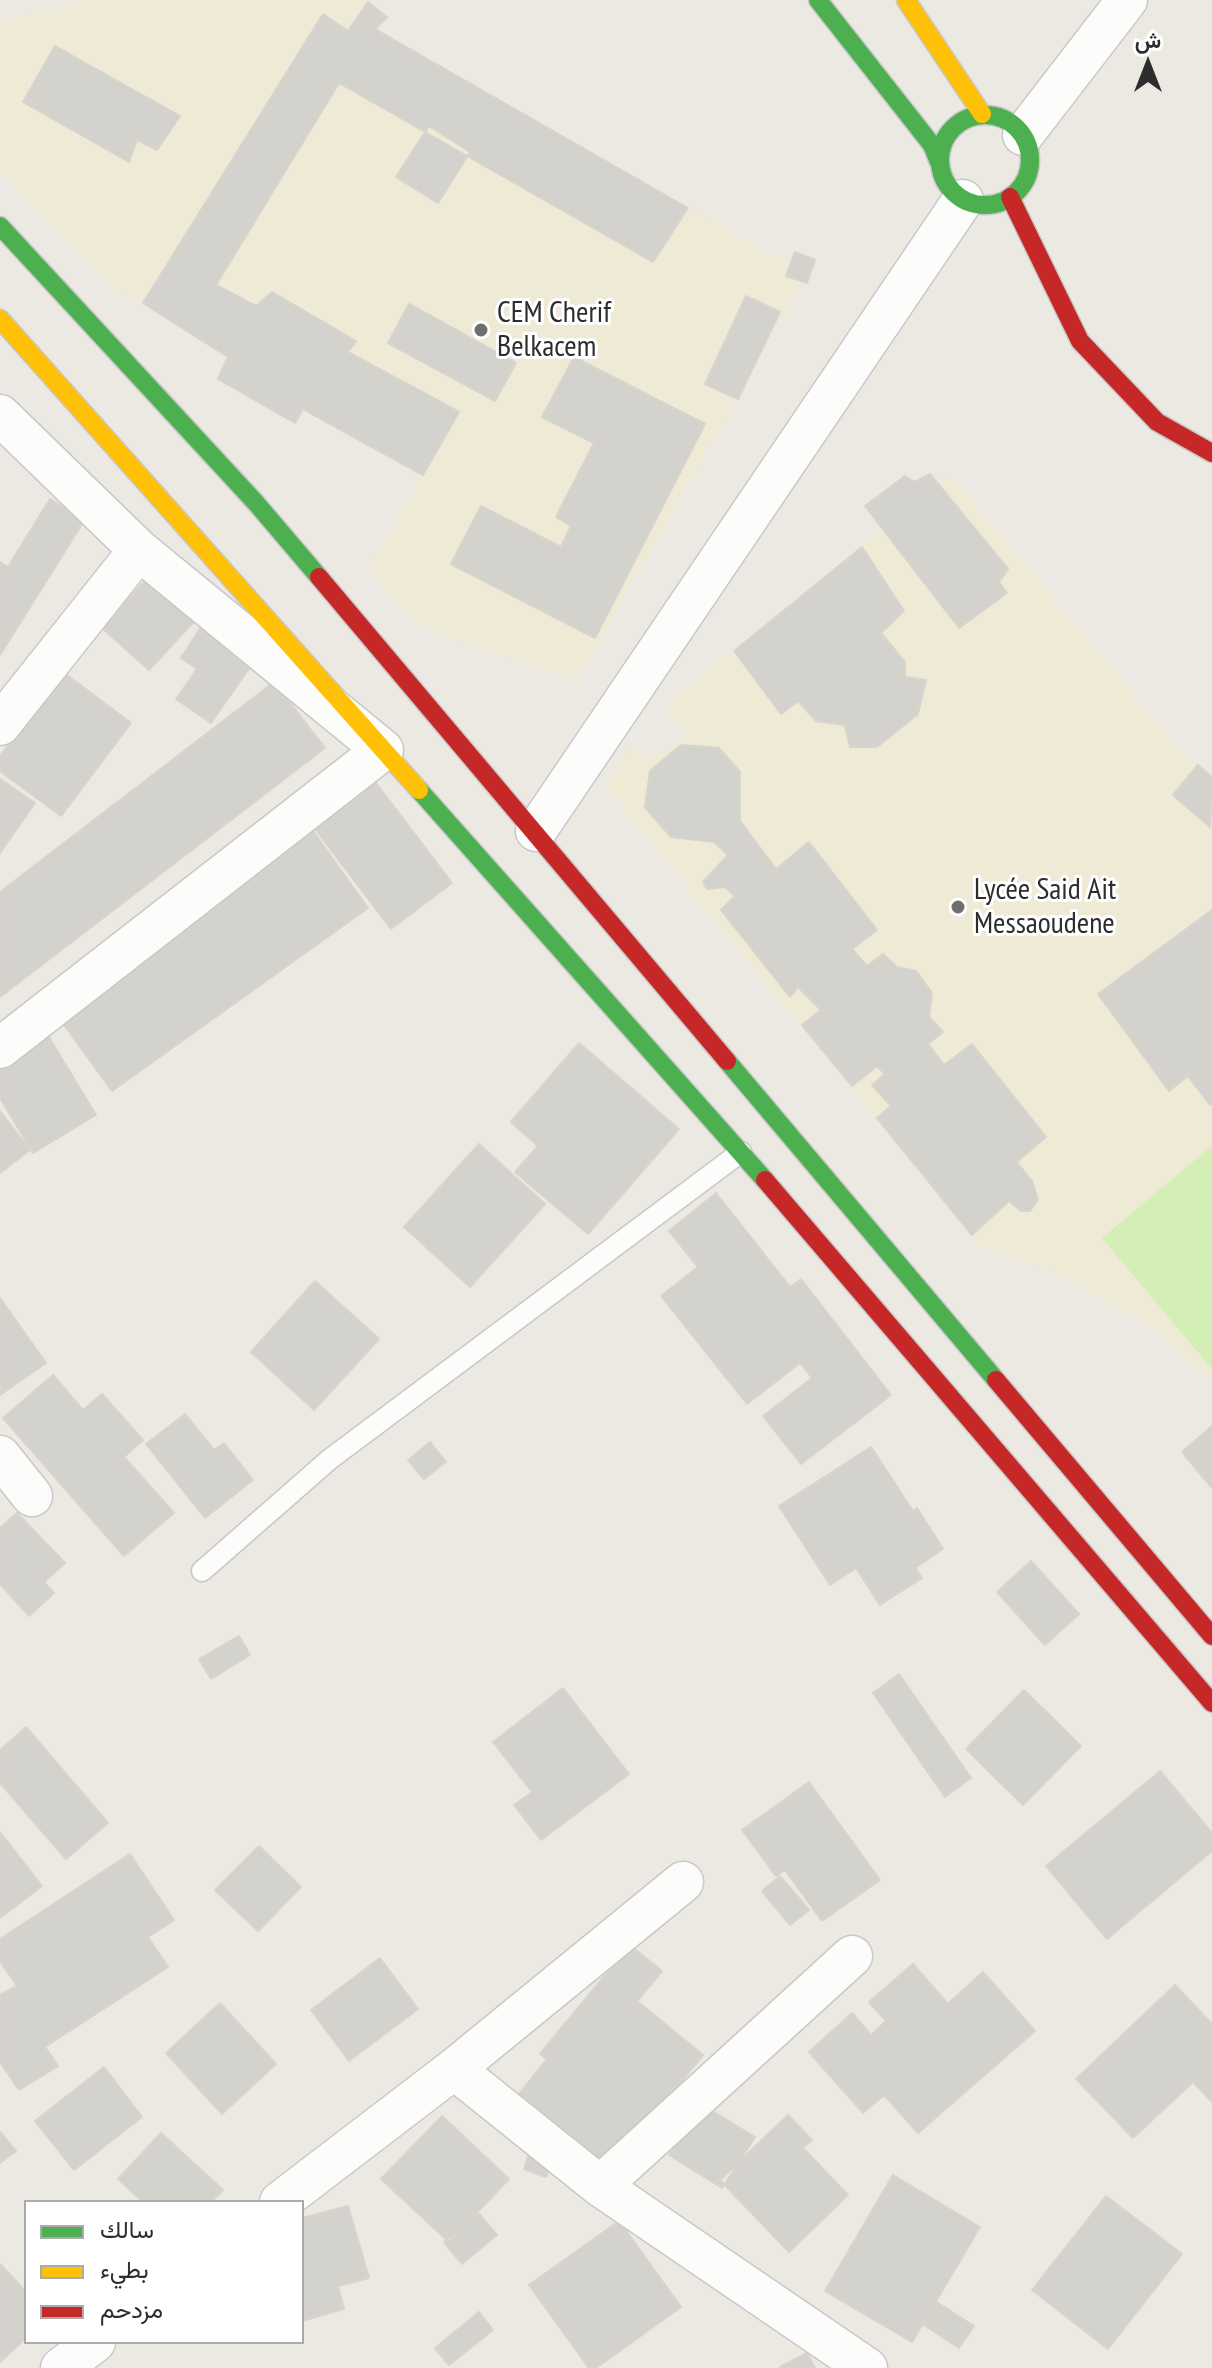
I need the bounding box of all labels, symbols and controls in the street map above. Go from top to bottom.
north arrow [1108,24,1188,104]
text: ش [1135,26,1161,54]
place label: CEM Cherif Belkacem [497,295,611,366]
marker: CEM Cherif Belkacem [472,321,490,339]
place label: Lycée Said Ait Messaoudene [974,872,1116,942]
marker: Lycée Said Ait Messaoudene [949,898,967,916]
legend [24,2200,304,2344]
text: سالك [100,2214,154,2245]
text: بطيء [100,2254,149,2285]
text: مزدحم [100,2294,163,2325]

